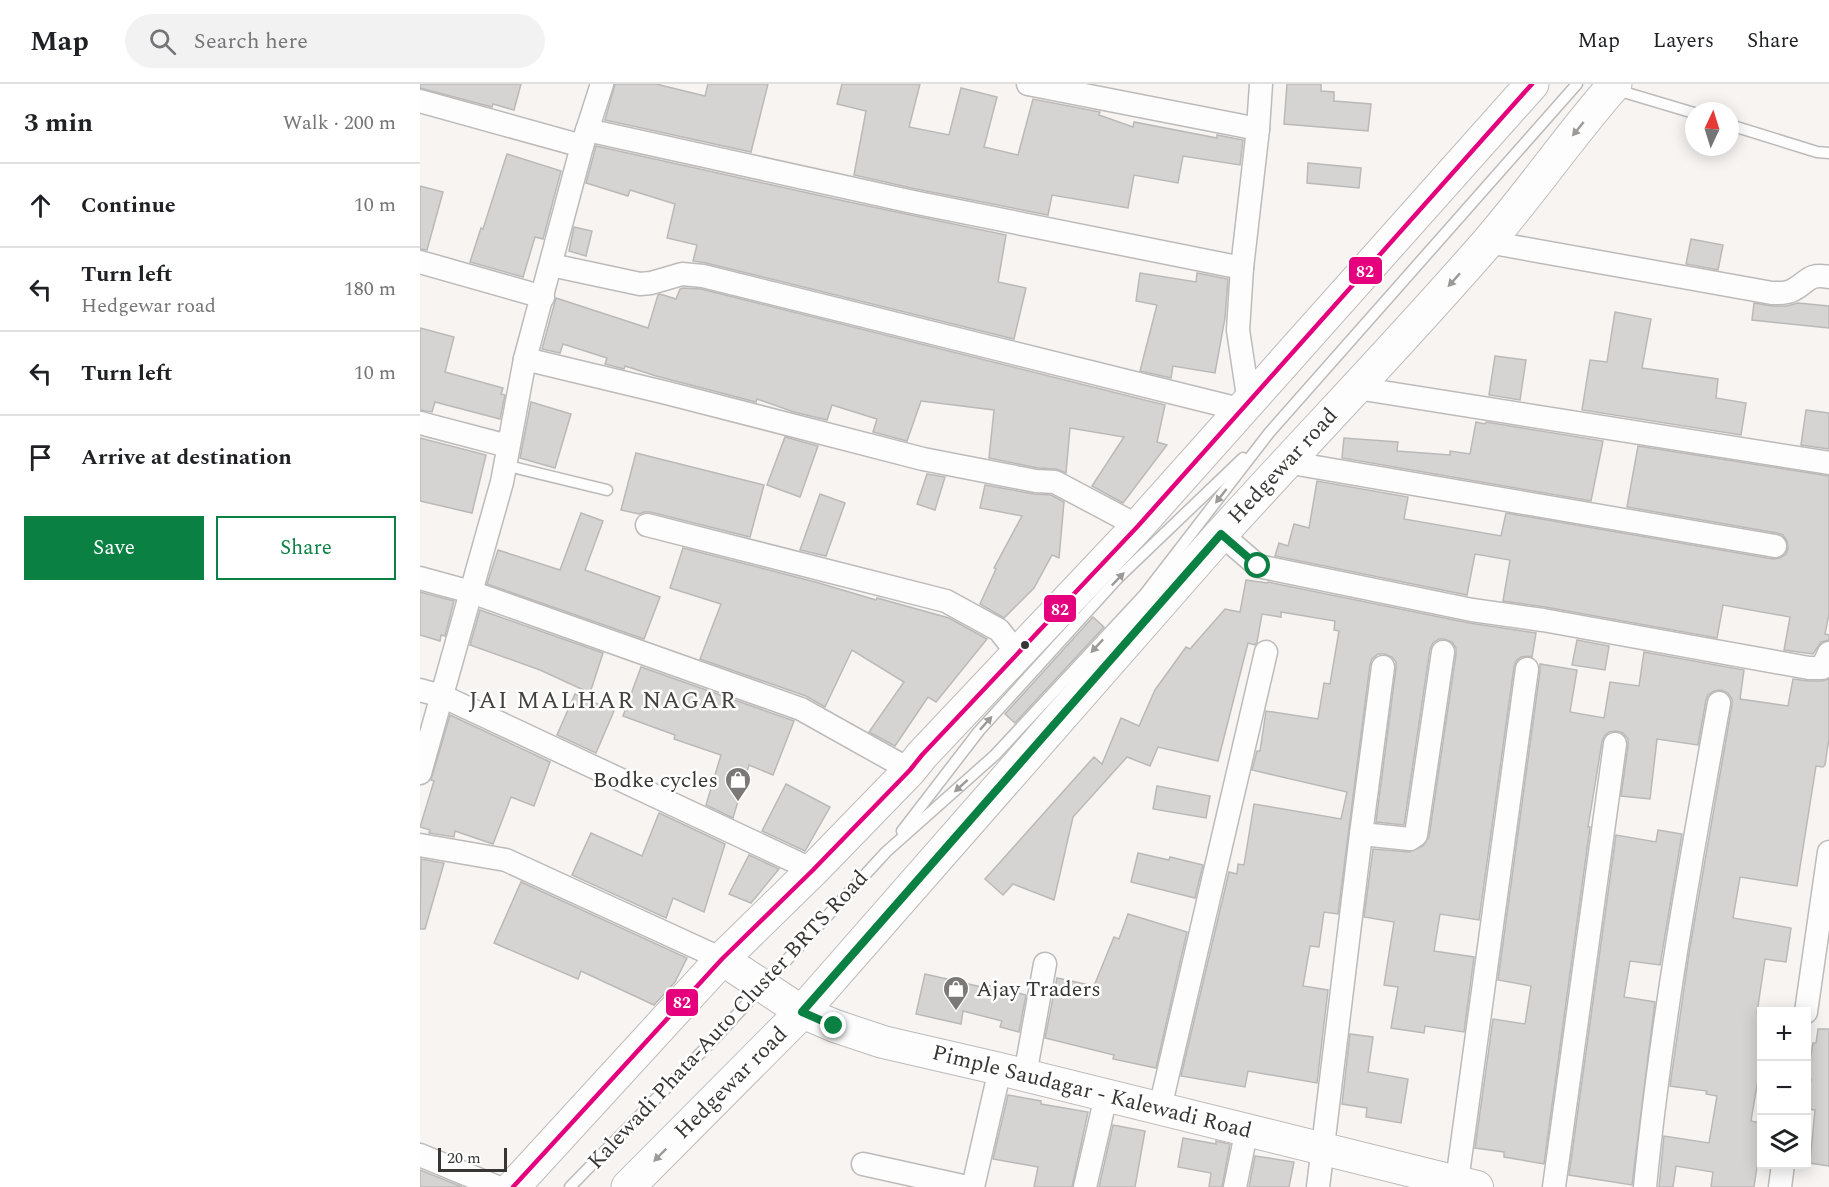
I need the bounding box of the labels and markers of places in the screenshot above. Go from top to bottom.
unlabelled marker [1019,639,1031,651]
place label: Bodke cycles [593,764,718,797]
shop icon: Bodke cycles [723,765,753,803]
place label: Ajay Traders [976,973,1101,1006]
shop icon: Ajay Traders [941,974,971,1012]

